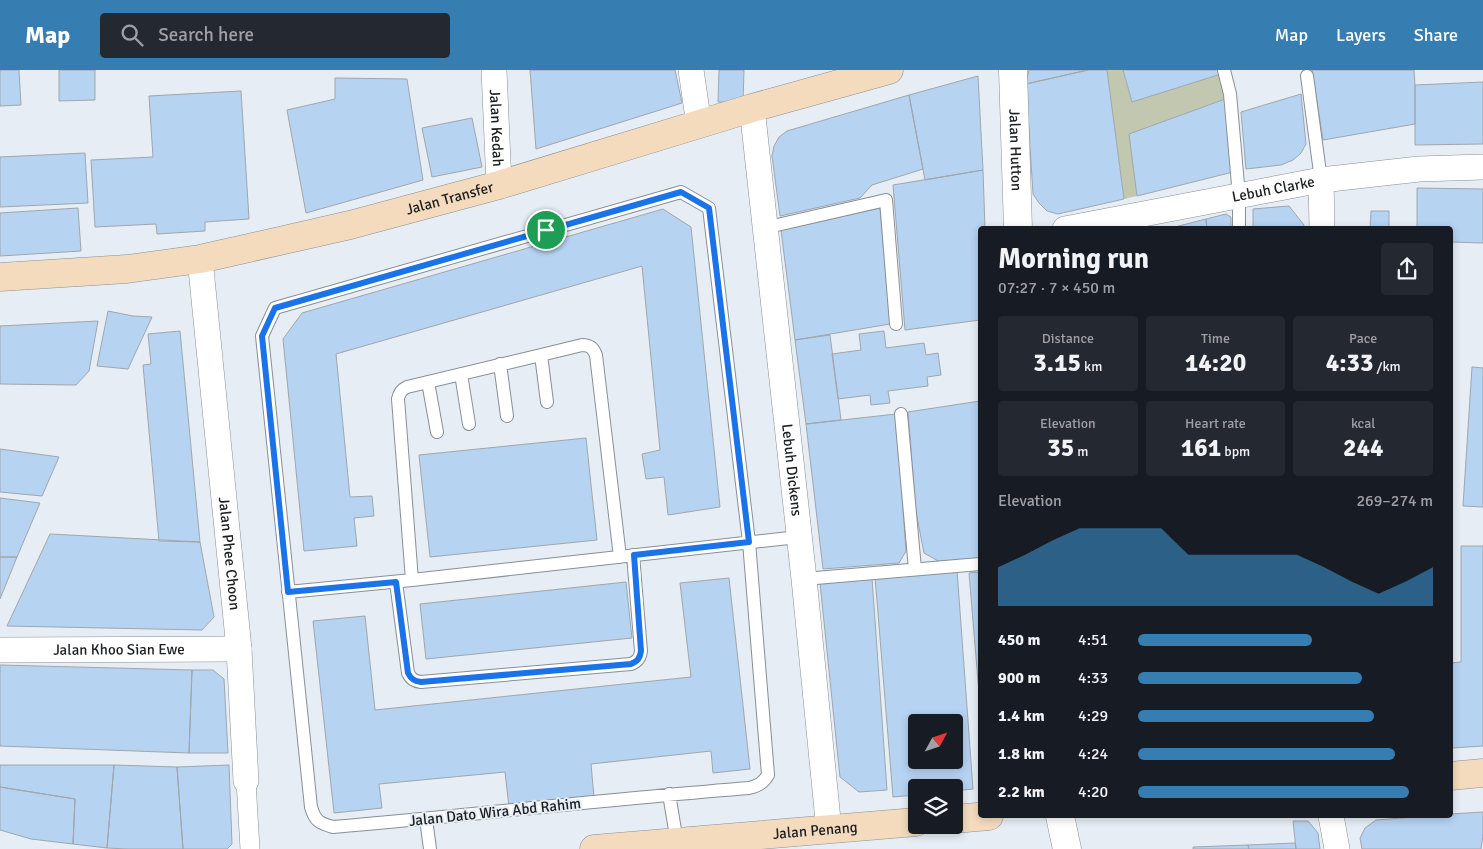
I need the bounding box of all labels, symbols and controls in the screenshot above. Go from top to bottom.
search box [100,13,450,58]
text: Map [25,20,70,50]
icon: search [118,21,146,49]
text: Search here [158,23,254,47]
text: Map [1275,24,1308,46]
text: Layers [1336,24,1386,46]
text: Share [1414,24,1458,46]
street label: Jalan Kedah [486,89,507,167]
street label: Jalan Hutton [1005,109,1026,191]
street label: Lebuh Clarke [1230,172,1316,206]
street label: Jalan Transfer [404,178,496,219]
pin [525,209,567,251]
icon: arrive [532,216,560,244]
text: Morning run [998,242,1149,276]
button: share [1381,243,1433,295]
text: 07:27 · 7 × 450 m [998,278,1115,298]
text: Distance [1042,330,1094,347]
text: Time [1201,330,1230,347]
text: Pace [1349,330,1377,347]
text: 3.15 [1033,347,1081,378]
text: 14:20 [1185,347,1246,378]
text: 4:33 [1326,347,1374,378]
text: km [1081,358,1102,375]
text: /km [1374,358,1401,375]
text: Elevation [1040,415,1096,432]
text: Heart rate [1185,415,1246,432]
text: kcal [1351,415,1375,432]
street label: Lebuh Dickens [778,423,806,517]
text: 35 [1047,432,1074,463]
text: 161 [1181,432,1221,463]
text: 244 [1343,432,1383,463]
text: m [1074,443,1088,460]
text: bpm [1221,443,1250,460]
text: Elevation [998,491,1062,511]
text: 269–274 m [1356,491,1433,511]
street label: Jalan Phee Choon [215,496,244,611]
text: 450 m [998,630,1040,650]
text: 4:51 [1078,630,1108,650]
street label: Jalan Khoo Sian Ewe [53,640,185,659]
text: 900 m [998,668,1040,688]
text: 4:33 [1078,668,1108,688]
text: 1.4 km [998,706,1045,726]
text: 4:29 [1078,706,1108,726]
north arrow [908,714,962,769]
map controls [908,714,963,834]
text: 1.8 km [998,744,1045,764]
text: 4:24 [1078,744,1108,764]
button: layers [908,779,963,834]
text: 2.2 km [998,782,1045,802]
text: 4:20 [1078,782,1108,802]
street label: Jalan Dato Wira Abd Rahim [408,794,582,830]
street label: Jalan Penang [772,818,858,843]

